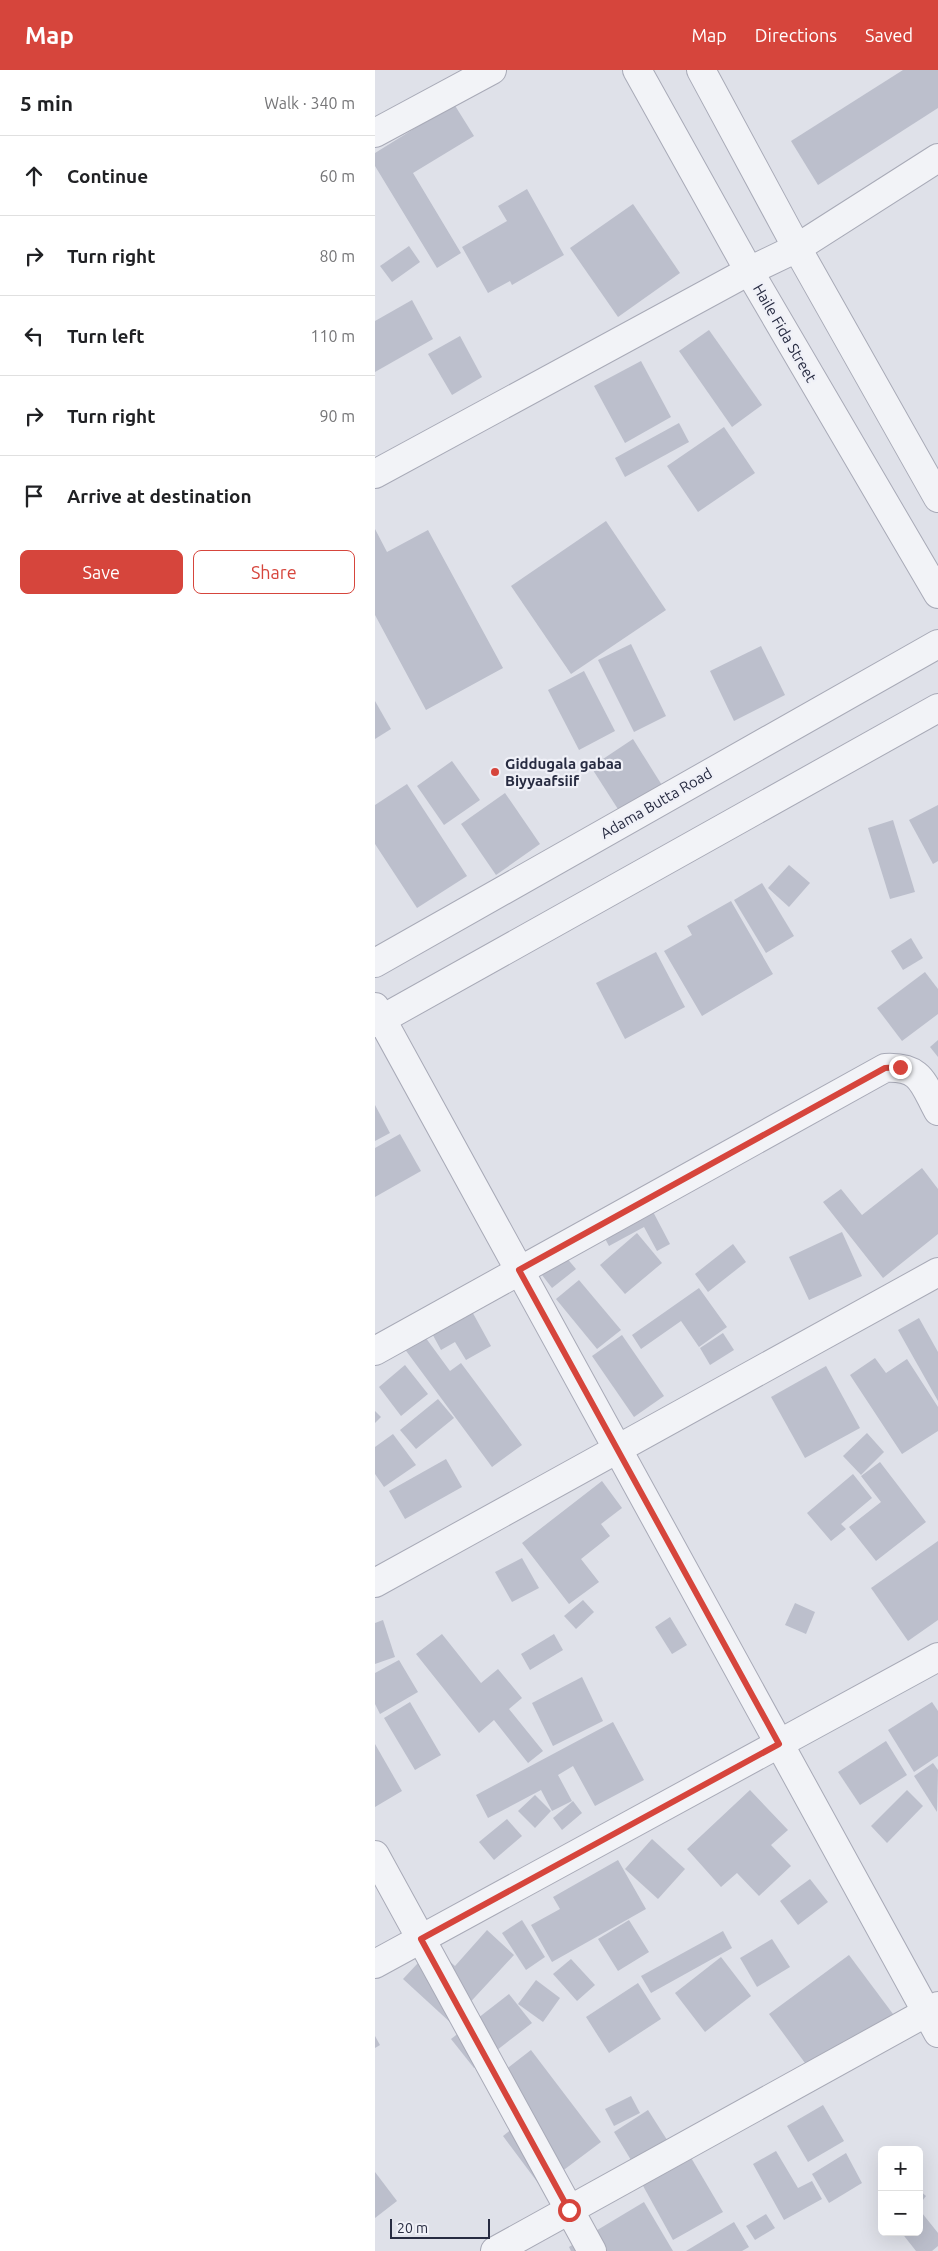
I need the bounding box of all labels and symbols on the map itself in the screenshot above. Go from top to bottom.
street label: Haile Fida Street [750,281,820,385]
place label: Giddugala gabaa Biyyaafsiif [505,755,622,789]
street label: Adama Butta Road [597,764,715,842]
marker: Giddugala gabaa Biyyaafsiif [489,766,501,778]
route end [889,1056,912,1079]
route start [558,2199,581,2222]
scale bar [390,2216,490,2239]

